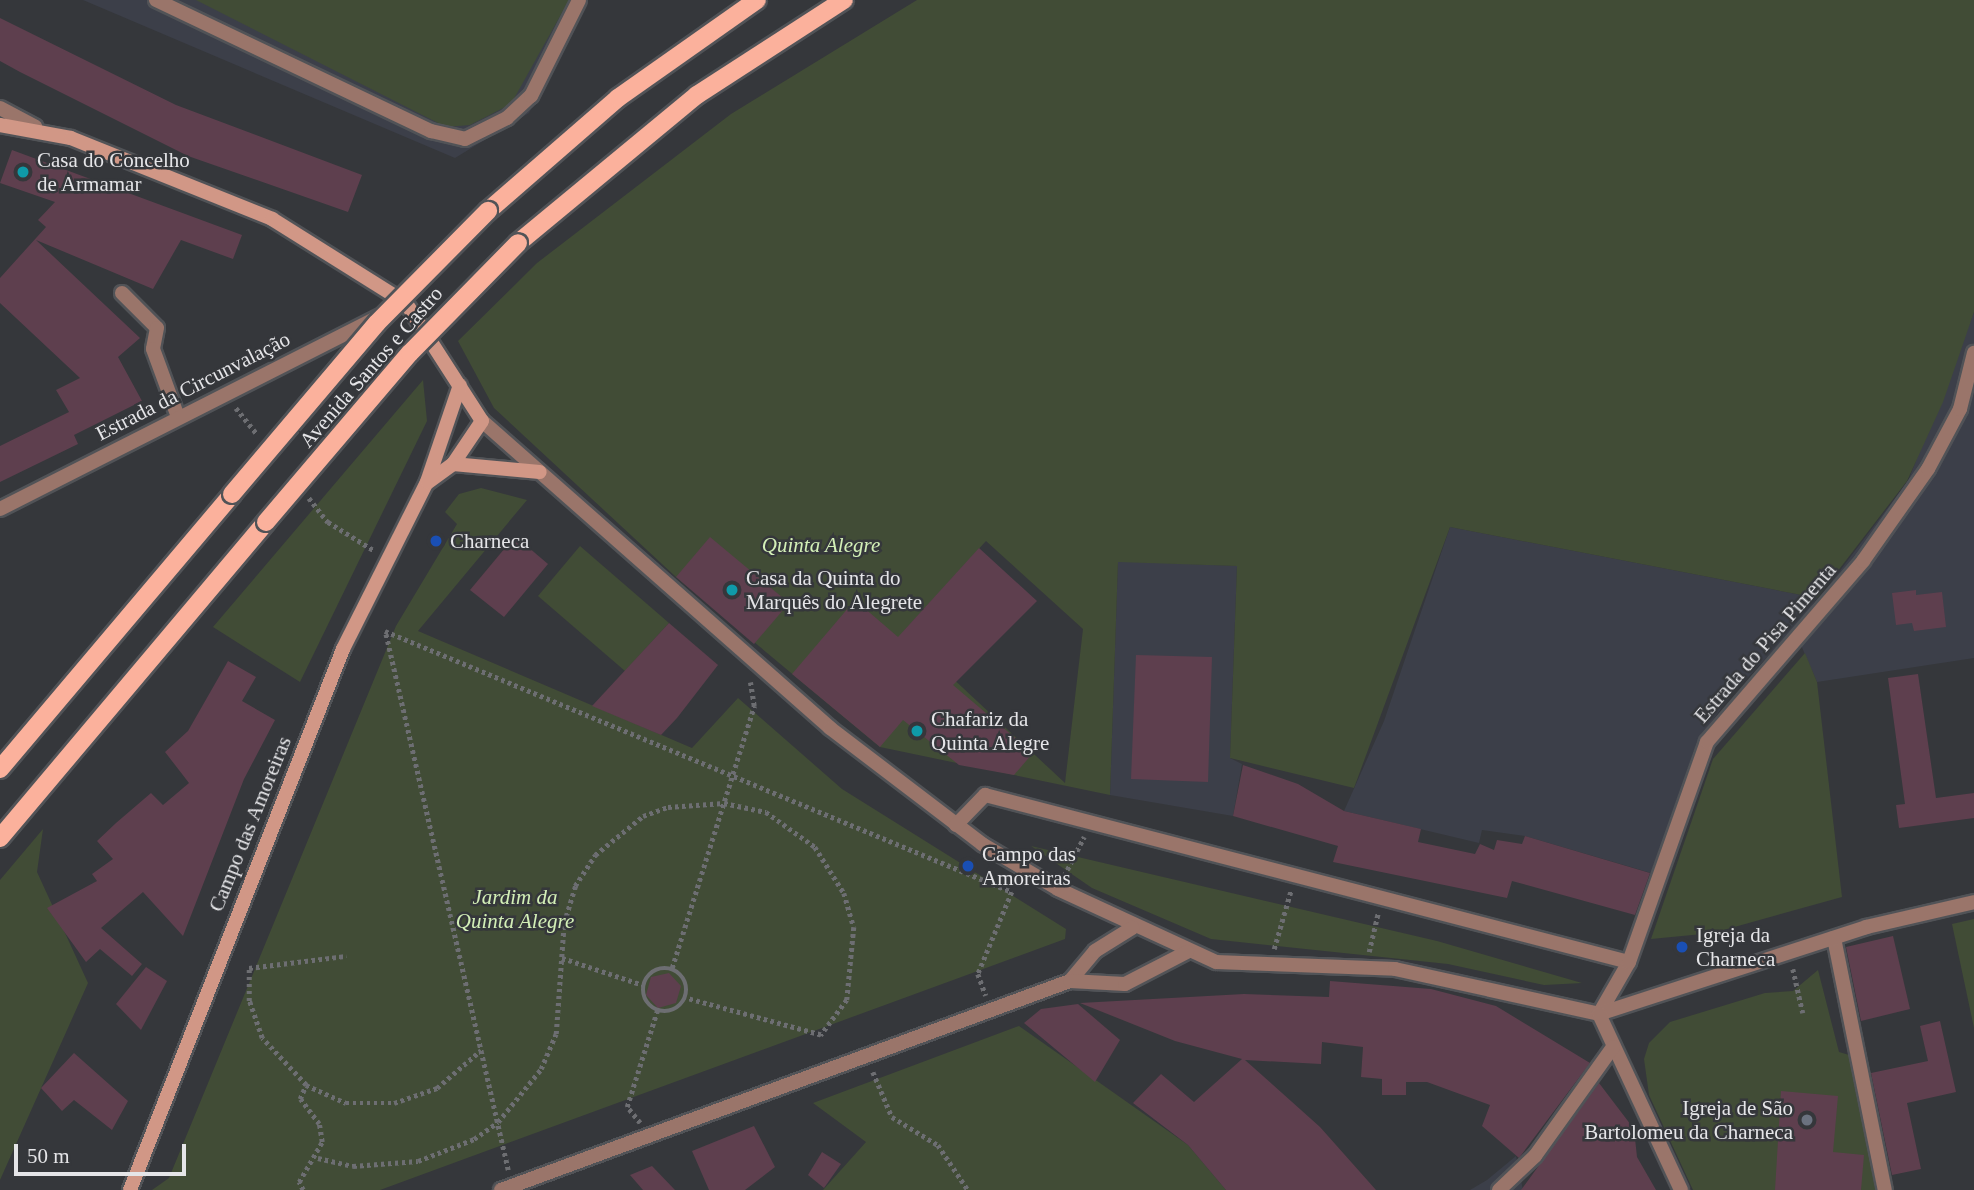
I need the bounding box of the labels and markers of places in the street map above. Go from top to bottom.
place label: Casa do Concelho de Armamar [37,147,190,197]
marker: Casa do Concelho de Armamar [15,164,31,180]
place label: Charneca [450,528,529,554]
marker: Charneca [428,533,444,549]
place label: Casa da Quinta do Marquês do Alegrete [746,565,923,615]
marker: Casa da Quinta do Marquês do Alegrete [724,582,740,598]
place label: Chafariz da Quinta Alegre [931,706,1051,756]
marker: Chafariz da Quinta Alegre [909,723,925,739]
place label: Campo das Amoreiras [982,841,1076,891]
marker: Campo das Amoreiras [960,858,976,874]
place label: Igreja da Charneca [1696,922,1775,972]
marker: Igreja da Charneca [1674,939,1690,955]
place label: Igreja de São Bartolomeu da Charneca [1584,1095,1793,1145]
marker: Igreja de São Bartolomeu da Charneca [1799,1112,1815,1128]

